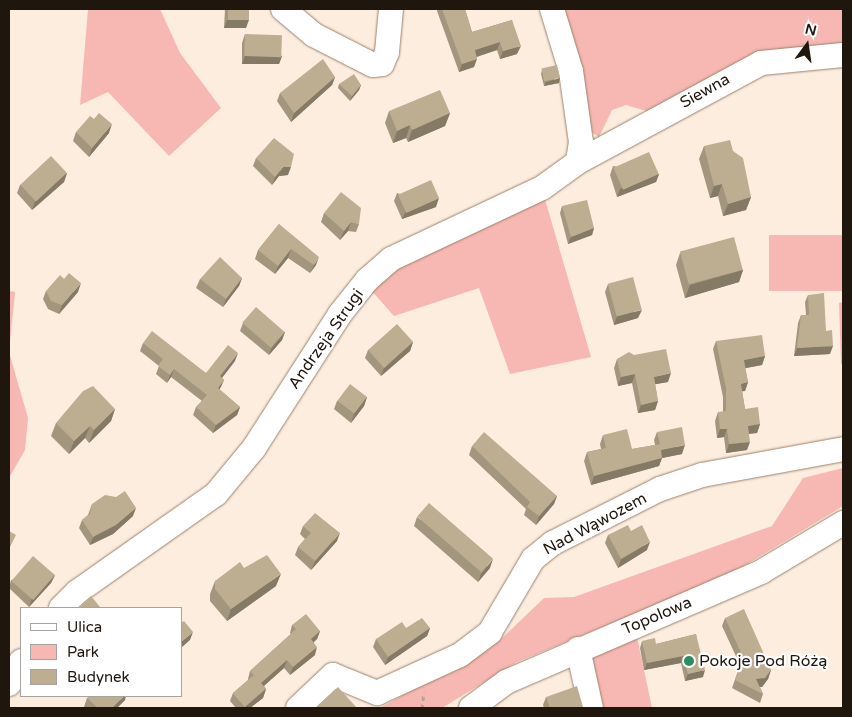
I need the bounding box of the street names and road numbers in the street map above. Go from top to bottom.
street label: Siewna [677,69,733,113]
street label: Andrzeja Strugi [284,285,368,393]
street label: Nad Wąwozem [540,489,650,559]
street label: Topolowa [619,593,695,639]

